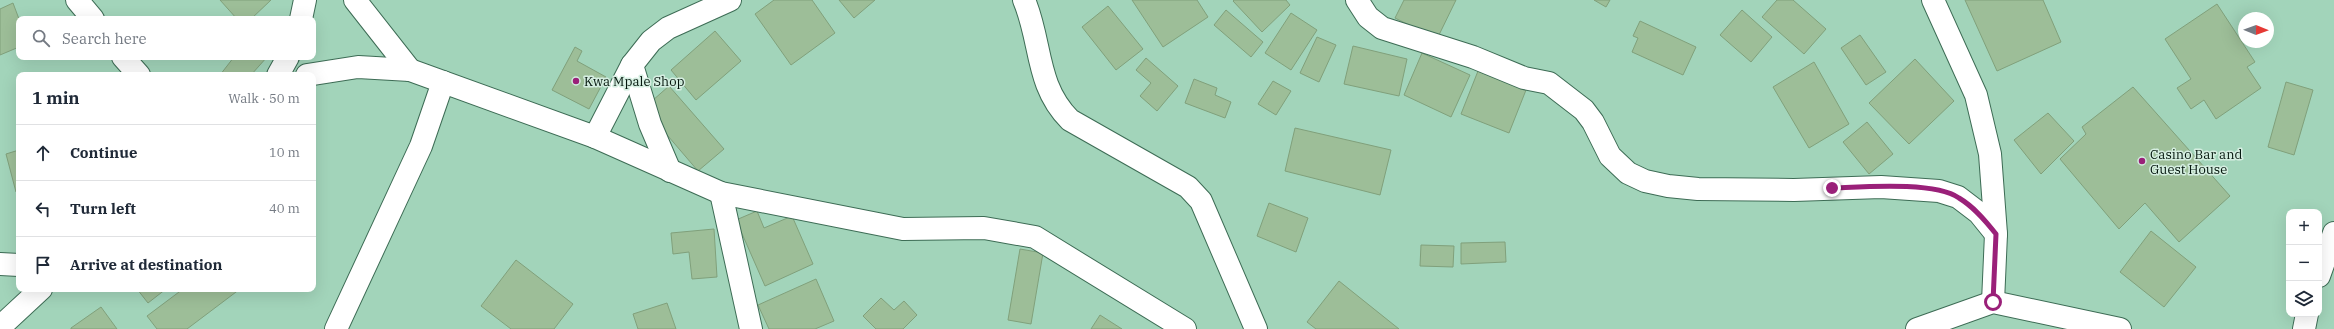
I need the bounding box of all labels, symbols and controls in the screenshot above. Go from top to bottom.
north arrow [2238,12,2274,48]
search box [16,16,316,60]
icon: search [30,27,52,49]
text: Search here [62,29,147,48]
place label: Kwa Mpale Shop [584,73,685,90]
marker: Kwa Mpale Shop [571,76,581,86]
text: 1 min [32,87,80,109]
text: Walk · 50 m [228,90,300,107]
icon: ahead [32,142,54,164]
text: Continue [70,143,137,162]
text: 10 m [269,144,300,161]
place label: Casino Bar and Guest House [2150,146,2242,178]
marker: Casino Bar and Guest House [2137,156,2147,166]
route end [1823,179,1841,197]
icon: left [32,198,54,220]
text: Turn left [70,199,136,218]
text: 40 m [269,200,300,217]
map controls [2286,209,2322,317]
button: + [2286,209,2322,245]
button: − [2286,245,2322,281]
icon: arrive [32,254,54,276]
text: Arrive at destination [70,255,222,274]
button: layers [2286,281,2322,317]
route start [1984,293,2002,311]

